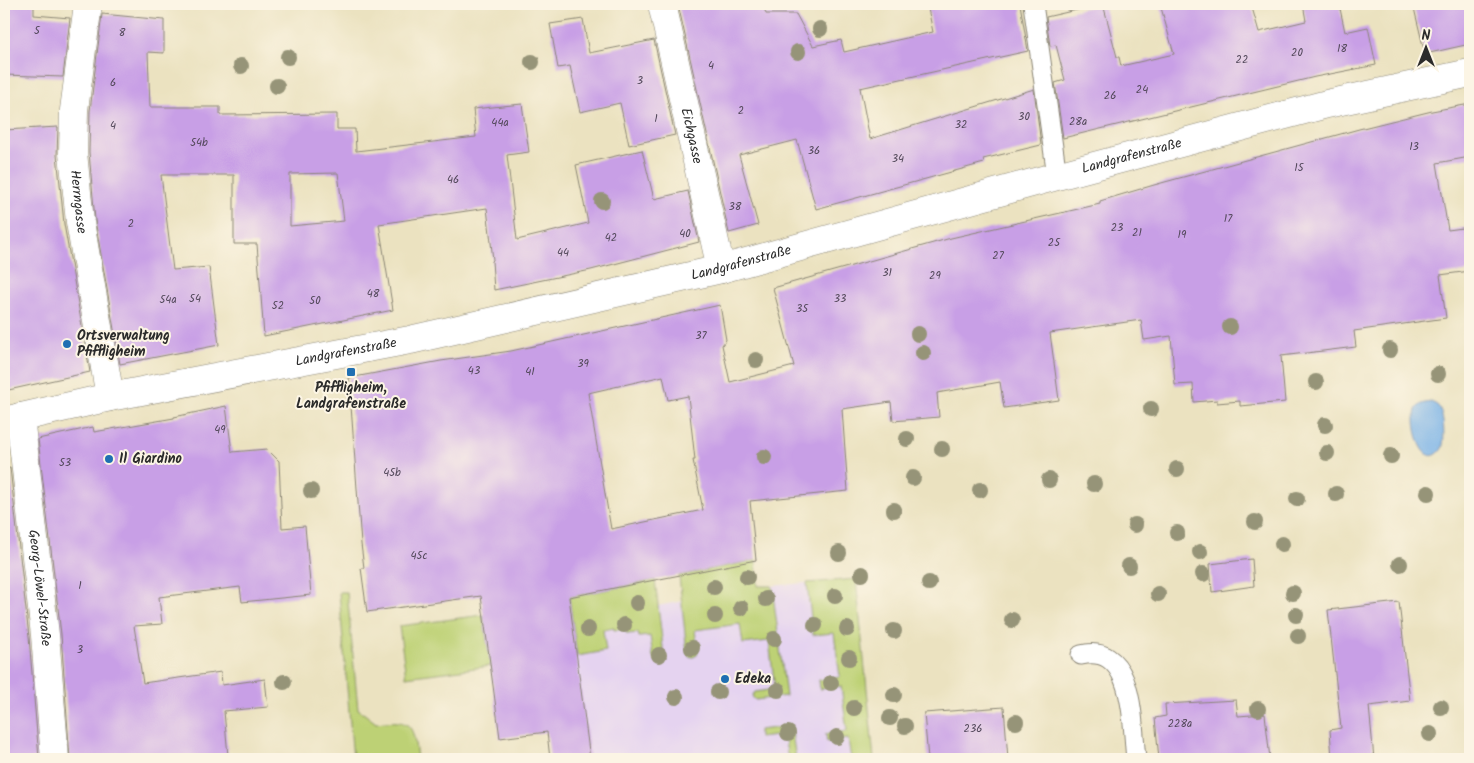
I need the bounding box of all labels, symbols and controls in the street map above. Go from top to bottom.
house number: 5 [34,22,41,40]
north arrow [1402,22,1452,72]
house number: 8 [119,24,126,42]
text: N [1422,25,1431,47]
house number: 18 [1337,40,1347,58]
house number: 20 [1291,44,1303,62]
house number: 22 [1236,51,1248,69]
house number: 4 [708,57,714,75]
house number: 3 [637,72,643,90]
house number: 6 [110,74,116,92]
house number: 24 [1136,81,1148,99]
house number: 26 [1104,87,1116,105]
house number: 2 [738,102,744,120]
street label: Eichgasse [674,106,708,167]
house number: 30 [1018,108,1030,126]
house number: 1 [654,110,658,128]
house number: 28a [1069,113,1087,131]
house number: 44a [491,114,509,132]
house number: 32 [955,116,967,134]
house number: 4 [110,117,116,135]
street label: Landgrafenstraße [1079,132,1185,180]
house number: 54b [190,134,208,152]
house number: 13 [1409,138,1419,156]
house number: 36 [808,142,820,160]
house number: 34 [892,150,904,168]
house number: 15 [1294,159,1305,177]
street label: Herrngasse [64,169,93,236]
house number: 46 [447,171,459,189]
house number: 38 [729,198,742,216]
house number: 17 [1224,210,1233,228]
house number: 2 [128,215,134,233]
house number: 23 [1111,219,1123,237]
house number: 21 [1132,224,1142,242]
house number: 40 [679,225,691,243]
house number: 19 [1178,226,1187,244]
house number: 42 [605,229,617,247]
house number: 25 [1048,234,1061,252]
street label: Landgrafenstraße [689,239,794,286]
house number: 44 [557,244,569,262]
house number: 27 [992,247,1005,265]
house number: 31 [882,264,892,282]
house number: 29 [929,267,942,285]
house number: 48 [367,285,380,303]
house number: 54 [189,290,201,308]
house number: 33 [834,290,846,308]
house number: 54a [159,291,177,309]
house number: 50 [309,292,321,310]
house number: 52 [272,297,284,315]
house number: 35 [796,300,809,318]
place label: Ortsverwaltung Pfiffligheim [77,325,170,363]
house number: 37 [695,327,708,345]
street label: Landgrafenstraße [294,332,399,373]
marker: Ortsverwaltung Pfiffligheim [61,338,73,350]
house number: 39 [577,355,589,373]
house number: 43 [468,362,480,380]
house number: 41 [525,363,535,381]
marker: Pfiffligheim, Landgrafenstraße [345,366,357,378]
place label: Pfiffligheim, Landgrafenstraße [296,377,406,415]
house number: 49 [214,421,226,439]
place label: Il Giardino [119,448,183,470]
marker: Il Giardino [103,453,115,465]
house number: 53 [59,454,71,472]
house number: 45b [383,464,401,482]
street label: Georg-Löwel-Straße [22,528,57,648]
house number: 45c [411,547,428,565]
house number: 1 [78,577,82,595]
house number: 3 [77,641,83,659]
place label: Edeka [735,668,771,690]
marker: Edeka [719,673,731,685]
house number: 228a [1168,715,1192,733]
house number: 236 [964,720,982,738]

